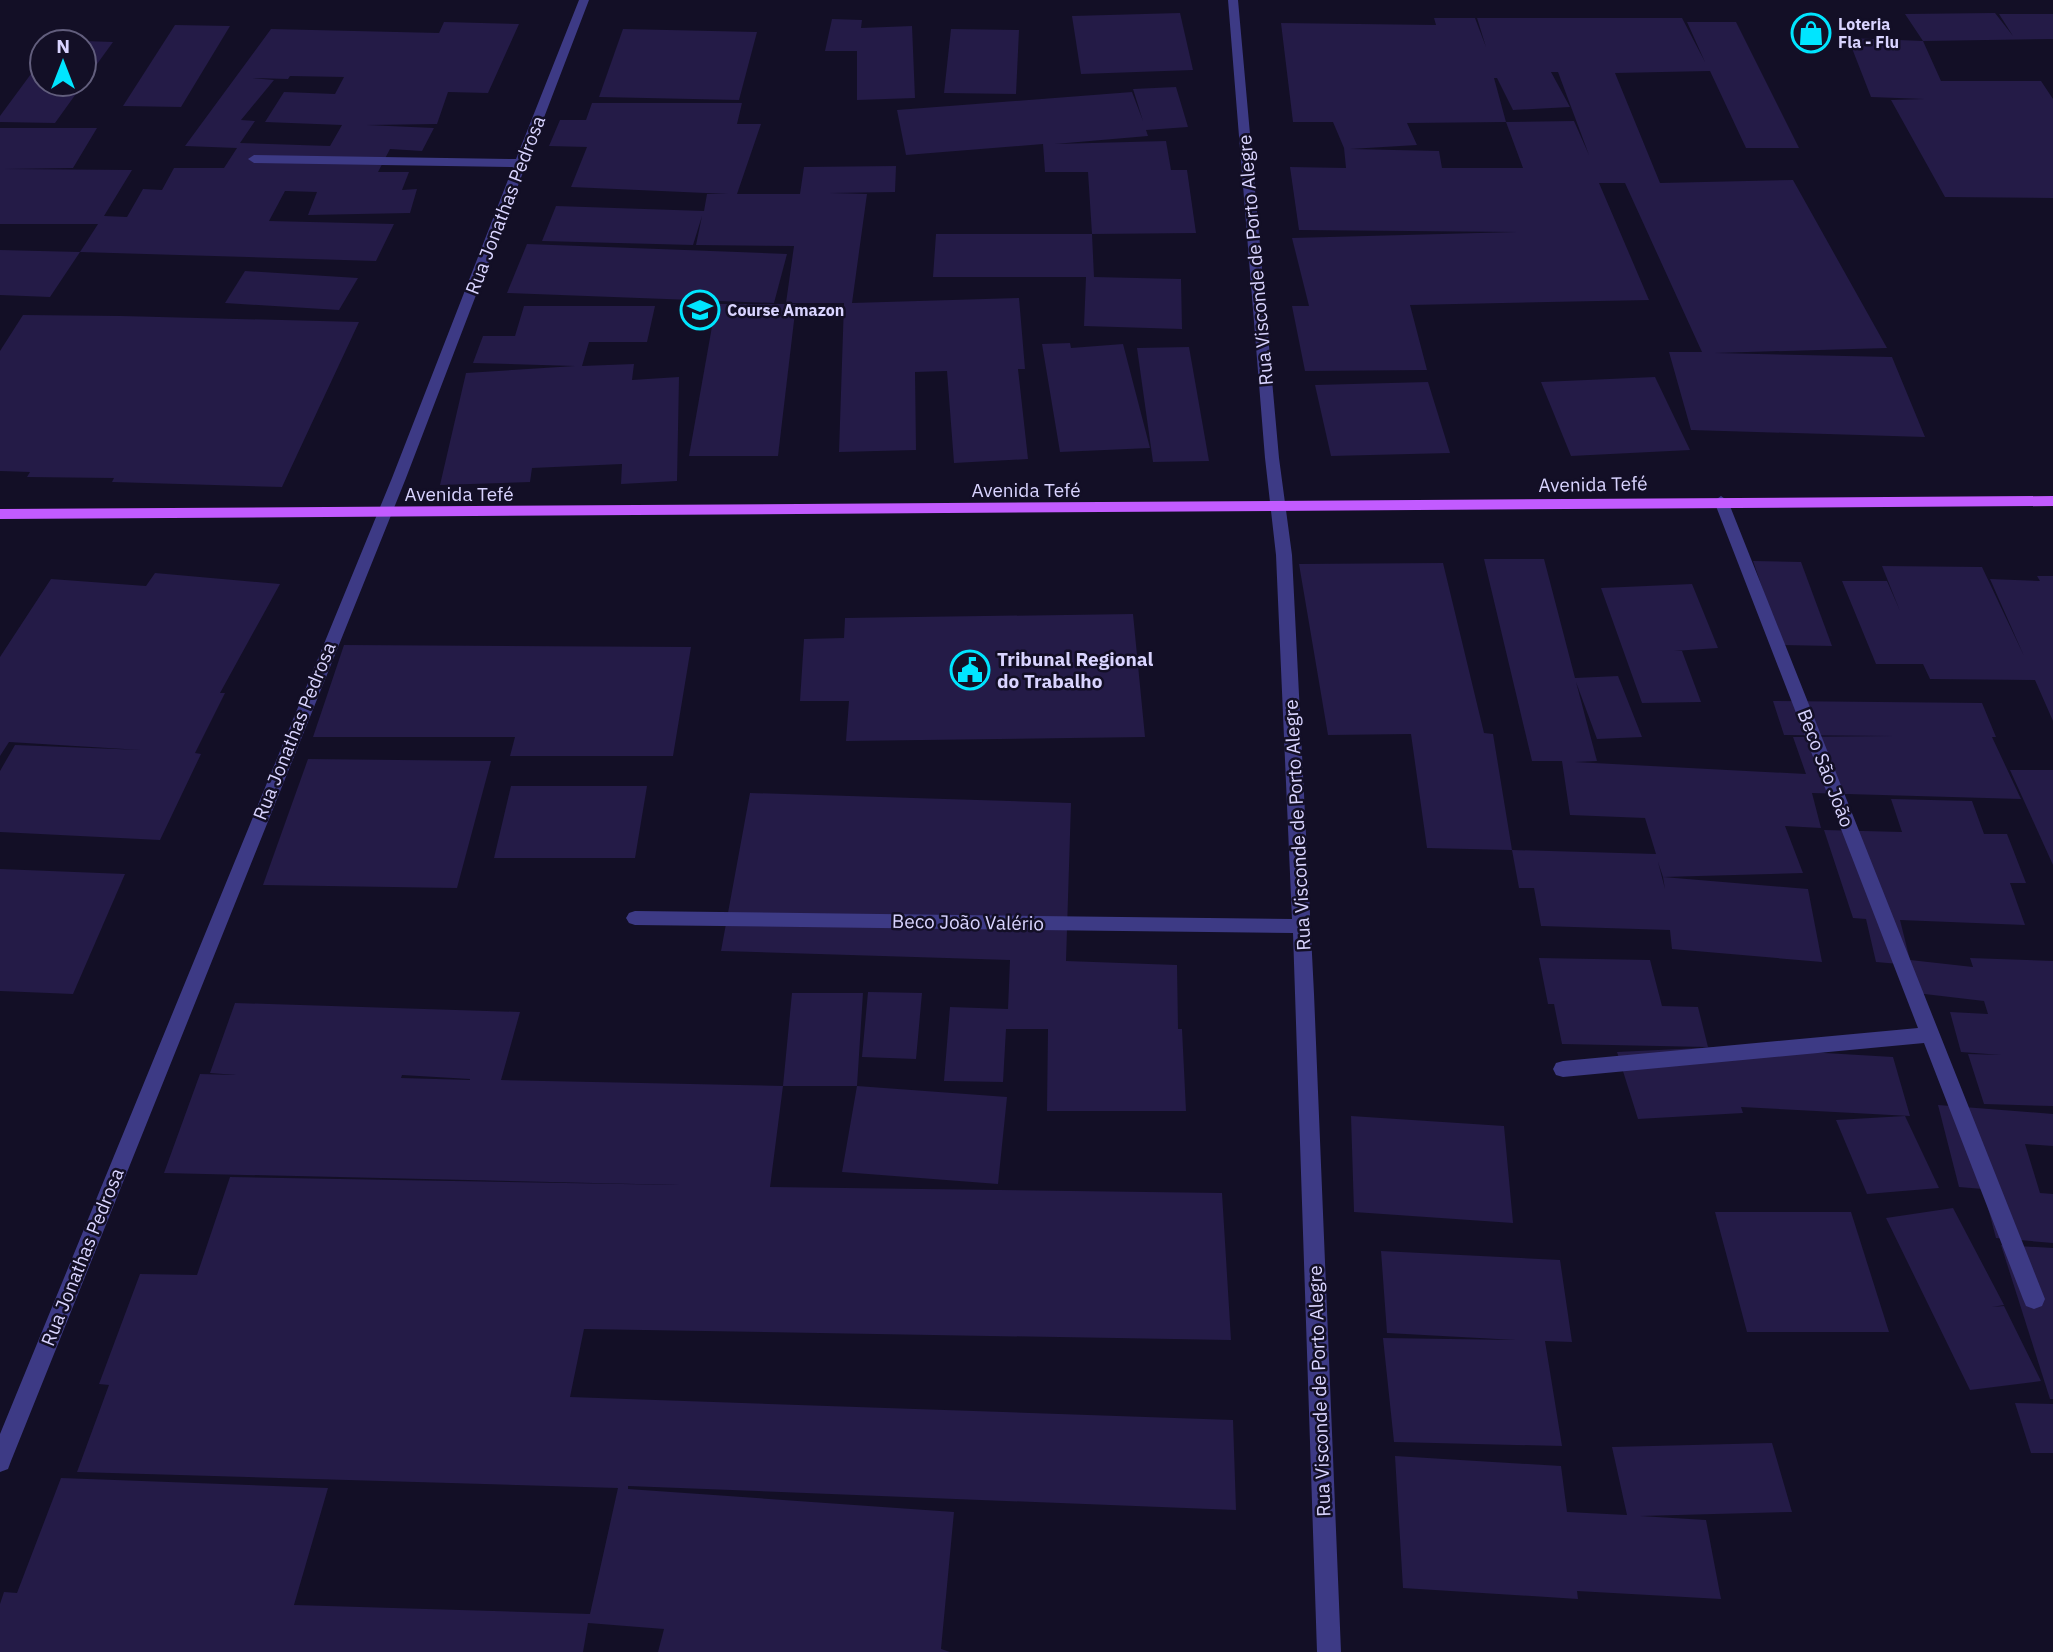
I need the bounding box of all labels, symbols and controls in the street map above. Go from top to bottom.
shop icon: Loteria Fla - Flu [1790,12,1832,54]
place label: Loteria Fla - Flu [1838,14,1899,52]
north arrow [28,28,98,98]
text: N [56,34,70,58]
street label: Rua Jonathas Pedrosa [460,112,550,298]
street label: Rua Visconde de Porto Alegre [1232,134,1278,386]
school or university icon: Course Amazon [679,289,721,331]
place label: Course Amazon [727,300,844,320]
street label: Avenida Tefé [1538,471,1648,497]
street label: Avenida Tefé [971,478,1081,502]
street label: Avenida Tefé [404,482,514,506]
street label: Rua Jonathas Pedrosa [247,639,341,823]
place label: Tribunal Regional do Trabalho [997,647,1154,693]
public building icon: Tribunal Regional do Trabalho [949,649,991,691]
street label: Rua Visconde de Porto Alegre [1278,699,1316,951]
street label: Beco São João [1792,705,1860,831]
street label: Beco João Valério [892,909,1044,935]
street label: Rua Jonathas Pedrosa [35,1165,129,1349]
street label: Rua Visconde de Porto Alegre [1303,1265,1335,1517]

